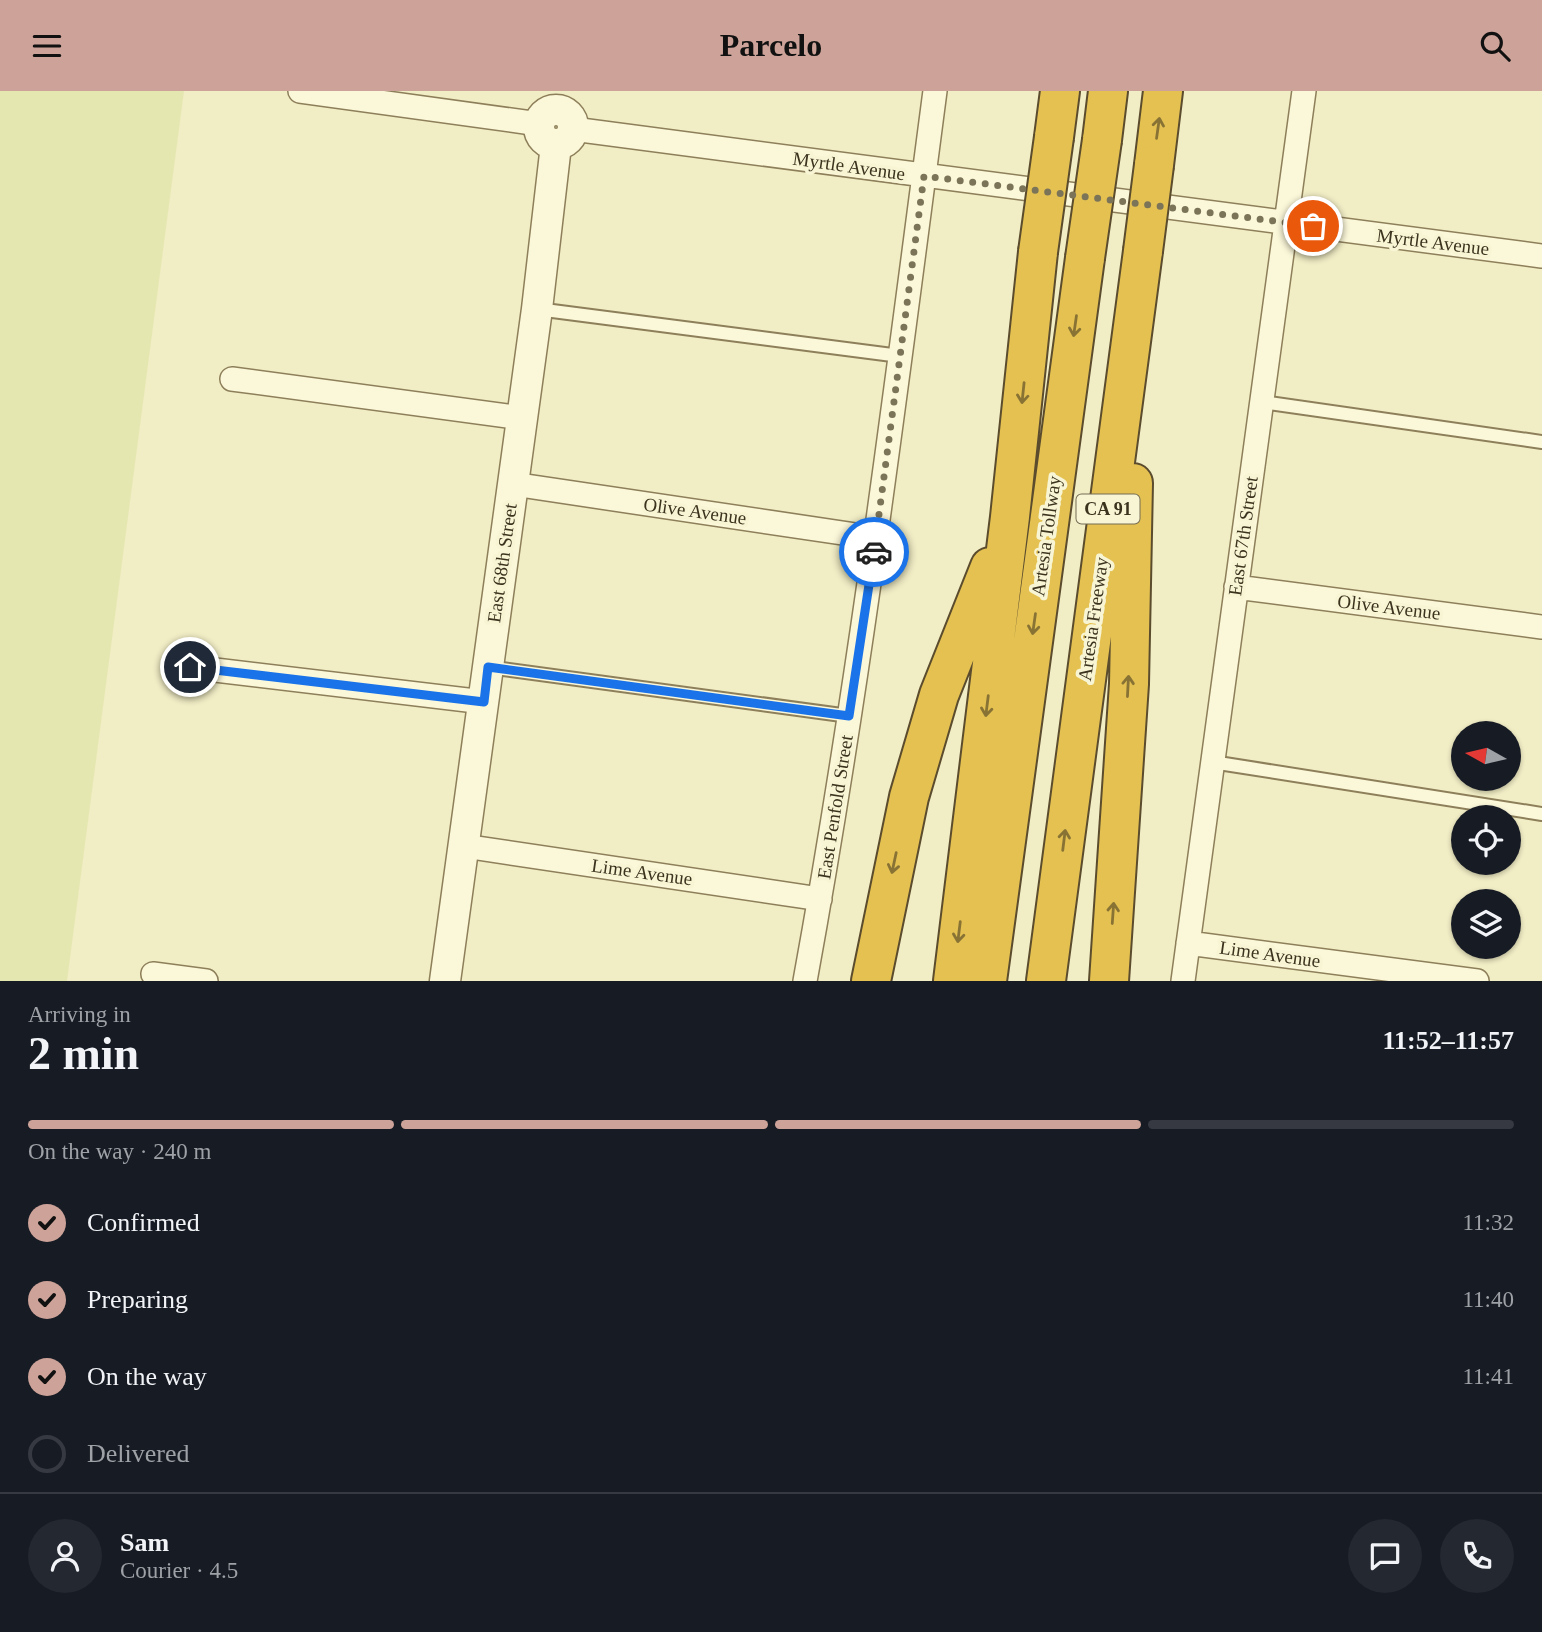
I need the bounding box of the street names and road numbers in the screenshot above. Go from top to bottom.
street label: Myrtle Avenue [792,148,906,184]
street label: Myrtle Avenue [1376,225,1490,259]
street label: Artesia Tollway [1027,474,1065,598]
street label: East 67th Street [1224,474,1262,597]
street label: Olive Avenue [642,493,748,529]
road number: CA 91 [1076,495,1140,523]
street label: East 68th Street [483,501,521,624]
street label: Artesia Freeway [1074,555,1112,682]
street label: Olive Avenue [1336,590,1442,624]
street label: East Penfold Street [813,733,857,881]
street label: Lime Avenue [590,855,694,889]
street label: Lime Avenue [1218,937,1322,971]

